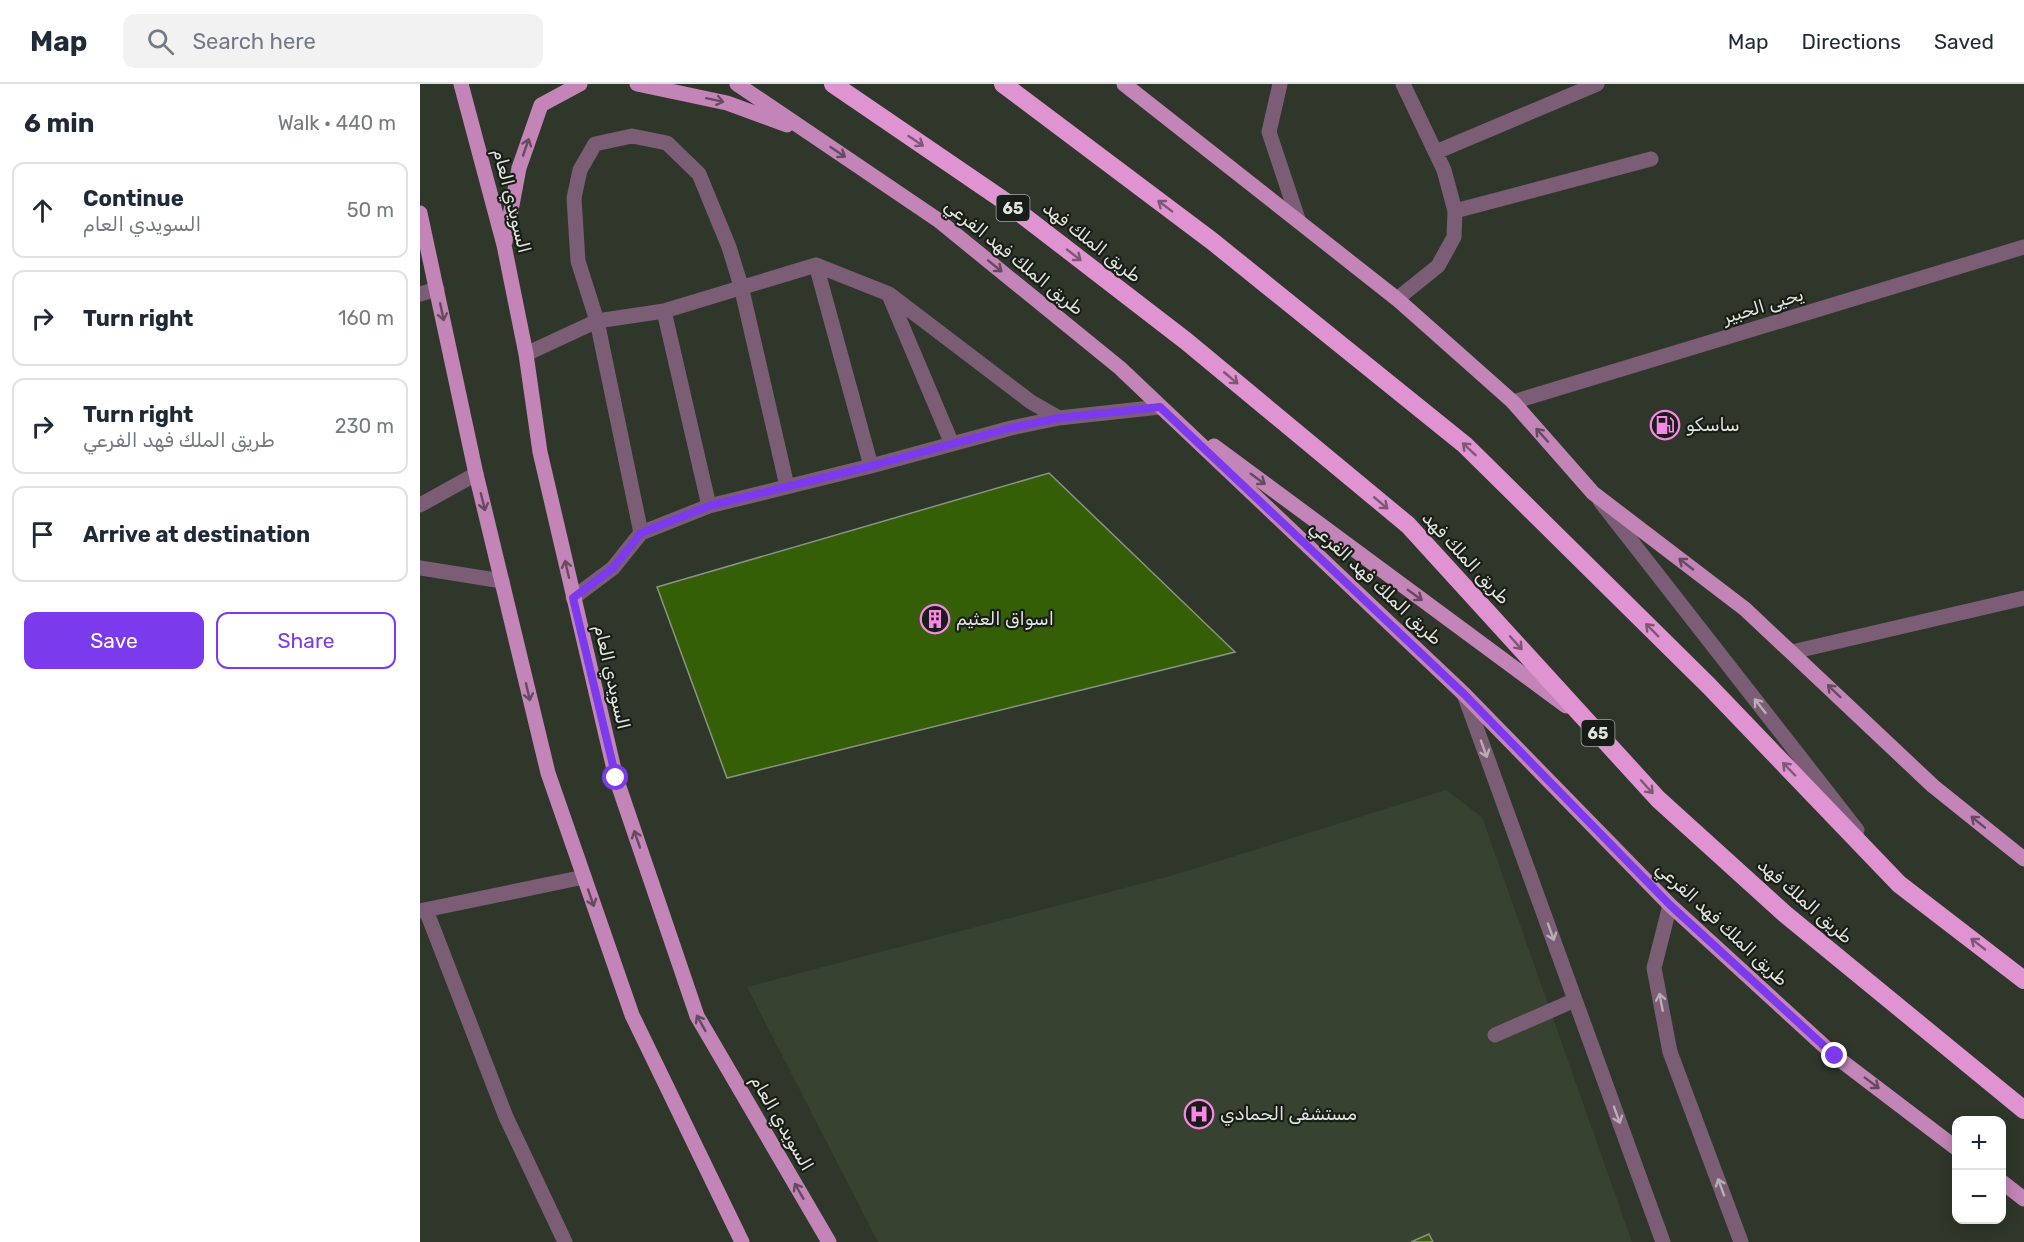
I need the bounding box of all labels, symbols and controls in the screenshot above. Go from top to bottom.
search box [123,14,543,68]
text: Map [30,25,87,58]
icon: search [144,25,177,58]
text: Search here [192,28,316,55]
text: Map [1728,29,1769,54]
text: Directions [1802,29,1901,54]
text: Saved [1934,29,1994,54]
one-way arrow [705,95,724,107]
text: 6 min [24,108,94,139]
text: Walk · 440 m [278,111,396,135]
one-way arrow [908,135,924,147]
one-way arrow [522,138,533,157]
one-way arrow [829,146,845,158]
street label: السويدي العام [487,147,536,256]
text: Continue [83,185,184,212]
icon: ahead [26,194,59,227]
street label: طريق الملك فهد الفرعي [939,194,1088,321]
road number: 65 [996,195,1030,221]
street label: طريق الملك فهد [1038,197,1146,287]
text: 50 m [347,198,394,222]
one-way arrow [1158,200,1174,212]
text: السويدي العام [83,212,201,236]
one-way arrow [1066,249,1082,261]
one-way arrow [987,260,1003,273]
street label: يحيى الحبير [1719,283,1806,329]
one-way arrow [437,301,448,321]
icon: right [26,302,59,335]
text: Turn right [83,305,193,332]
text: 160 m [338,306,394,330]
one-way arrow [1223,371,1238,385]
text: Turn right [83,401,193,428]
fuel station icon: ساسكو [1649,409,1681,441]
icon: right [26,410,59,443]
text: 230 m [335,414,394,438]
place label: ساسكو [1686,414,1740,436]
one-way arrow [1535,427,1549,442]
text: طريق الملك فهد الفرعي [83,428,275,452]
one-way arrow [1461,442,1476,456]
one-way arrow [1250,473,1266,485]
one-way arrow [477,492,489,511]
one-way arrow [1373,496,1389,509]
street label: طريق الملك فهد [1417,507,1515,609]
street label: طريق الملك فهد الفرعي [1304,516,1447,651]
icon: arrive [26,518,59,551]
text: Arrive at destination [83,521,310,548]
one-way arrow [1679,558,1695,571]
one-way arrow [560,560,572,579]
one-way arrow [1407,588,1423,601]
building icon: اسواق العثيم [919,603,951,635]
place label: اسواق العثيم [956,608,1054,631]
button: Save [24,612,204,669]
button: Share [216,612,396,669]
street label: السويدي العام [588,623,635,732]
one-way arrow [1645,623,1660,638]
one-way arrow [1509,635,1523,650]
one-way arrow [523,682,535,701]
one-way arrow [1826,684,1841,699]
one-way arrow [1754,698,1767,714]
road number: 65 [1582,720,1614,746]
one-way arrow [1480,739,1491,757]
one-way arrow [1782,762,1796,777]
route start [602,764,628,790]
one-way arrow [1640,779,1654,794]
one-way arrow [1971,816,1987,829]
one-way arrow [631,830,642,849]
street label: طريق الملك فهد [1753,854,1857,948]
street label: طريق الملك فهد الفرعي [1650,857,1793,992]
one-way arrow [587,888,598,907]
one-way arrow [1546,922,1557,941]
one-way arrow [1970,938,1986,951]
one-way arrow [1655,993,1666,1013]
one-way arrow [695,1015,707,1032]
route end [1821,1042,1847,1068]
street label: السويدي العام [745,1071,818,1175]
one-way arrow [1864,1077,1880,1090]
hospital icon: مستشفى الحمادي [1183,1098,1215,1130]
place label: مستشفى الحمادي [1220,1103,1357,1126]
one-way arrow [1612,1105,1623,1124]
map controls [1952,1116,2006,1224]
button: + [1952,1116,2006,1170]
button: − [1952,1170,2006,1224]
one-way arrow [1714,1178,1725,1197]
one-way arrow [793,1183,804,1201]

